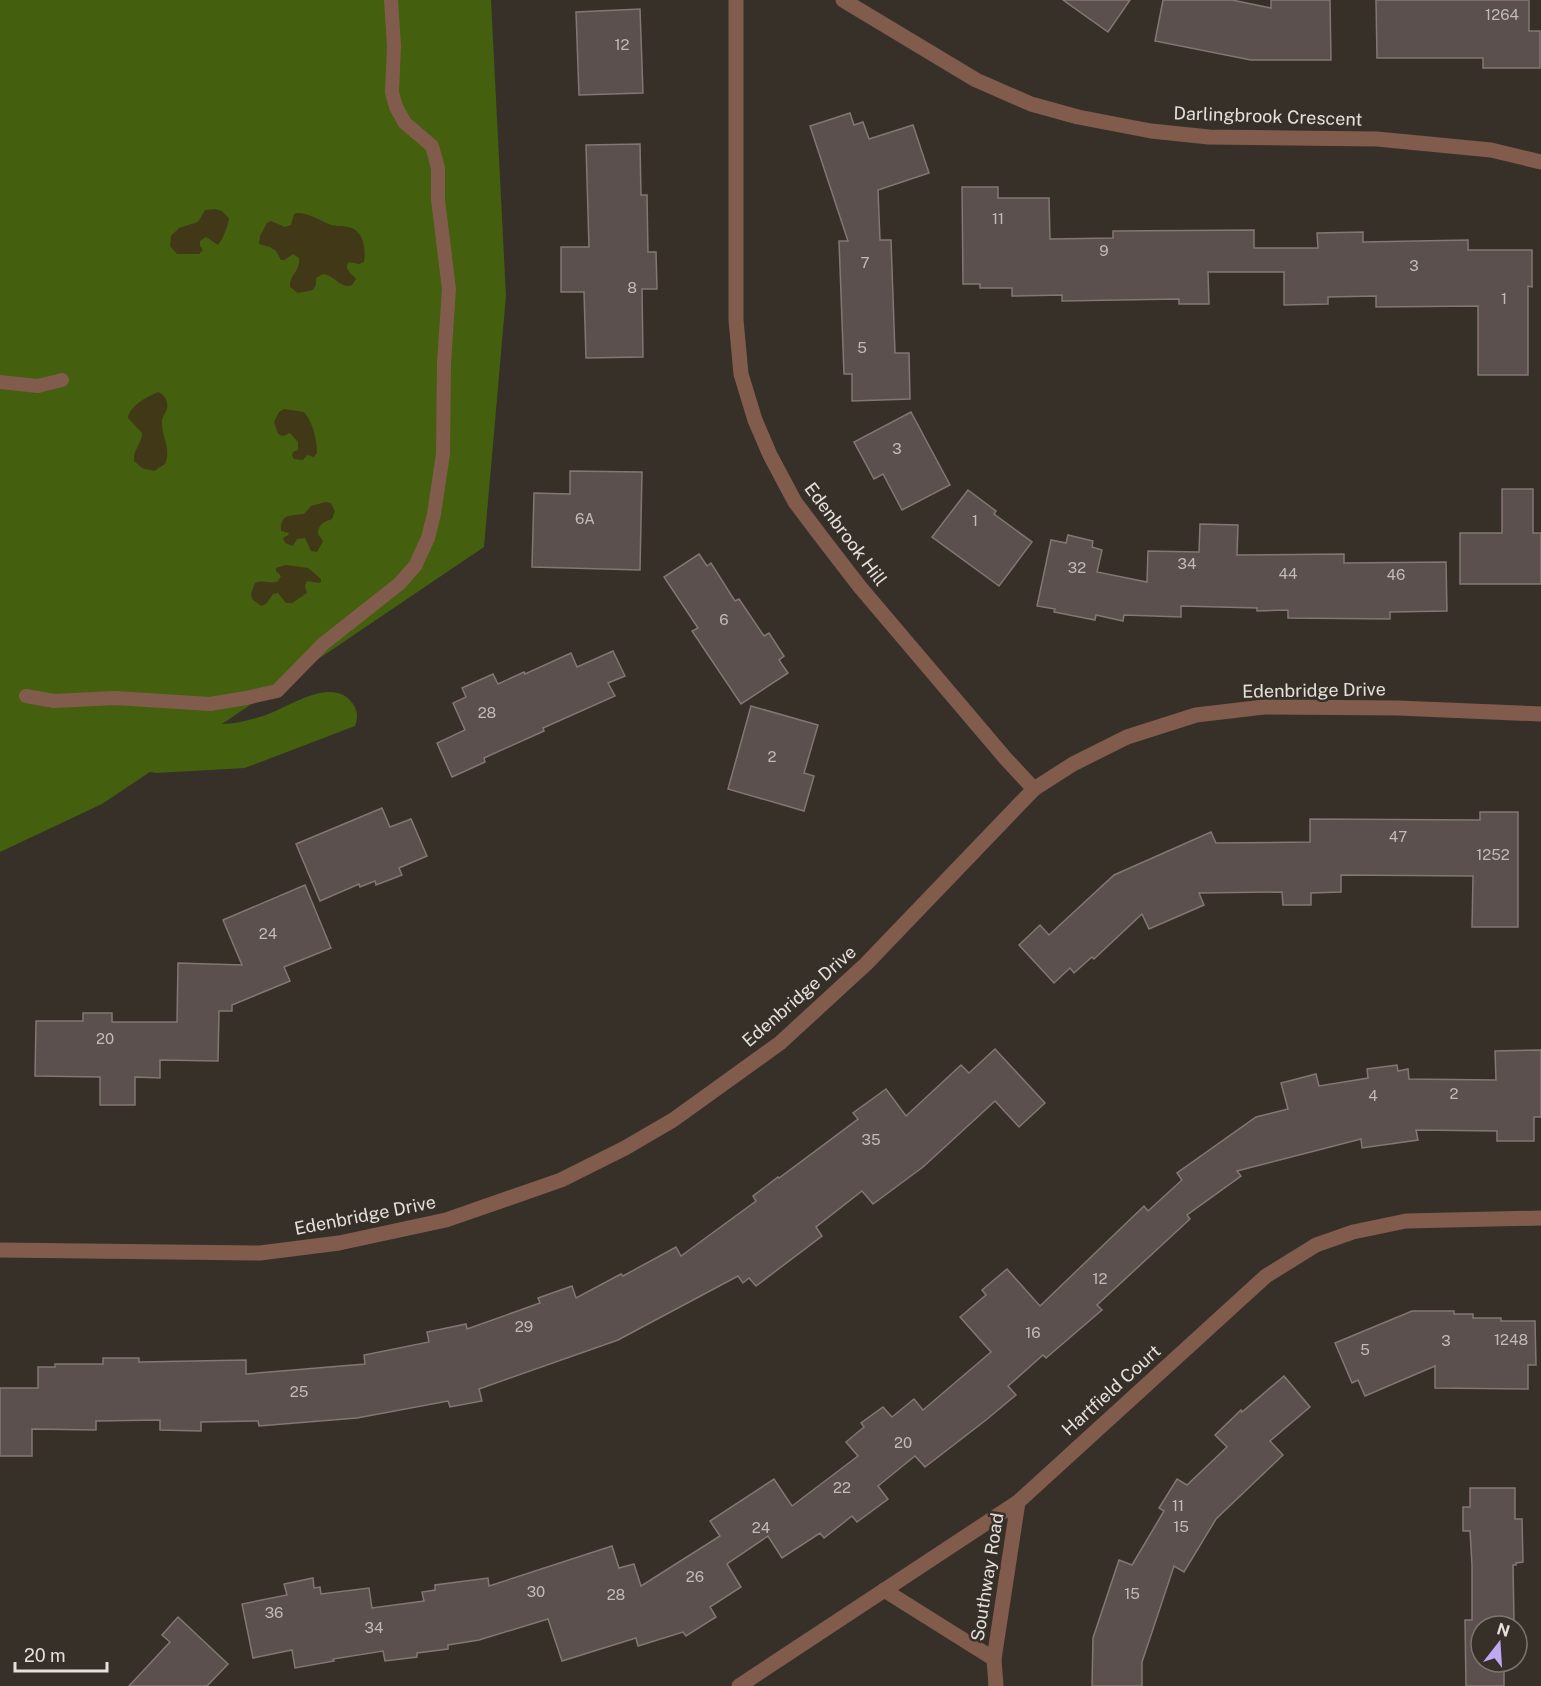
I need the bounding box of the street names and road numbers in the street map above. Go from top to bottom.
street label: Darlingbrook Crescent [1173,102,1363,130]
street label: Edenbrook Hill [800,478,892,590]
street label: Edenbridge Drive [1242,678,1386,702]
street label: Edenbridge Drive [738,941,860,1051]
street label: Edenbridge Drive [292,1191,438,1239]
street label: Hartfield Court [1057,1340,1165,1440]
street label: Southway Road [966,1511,1008,1643]

